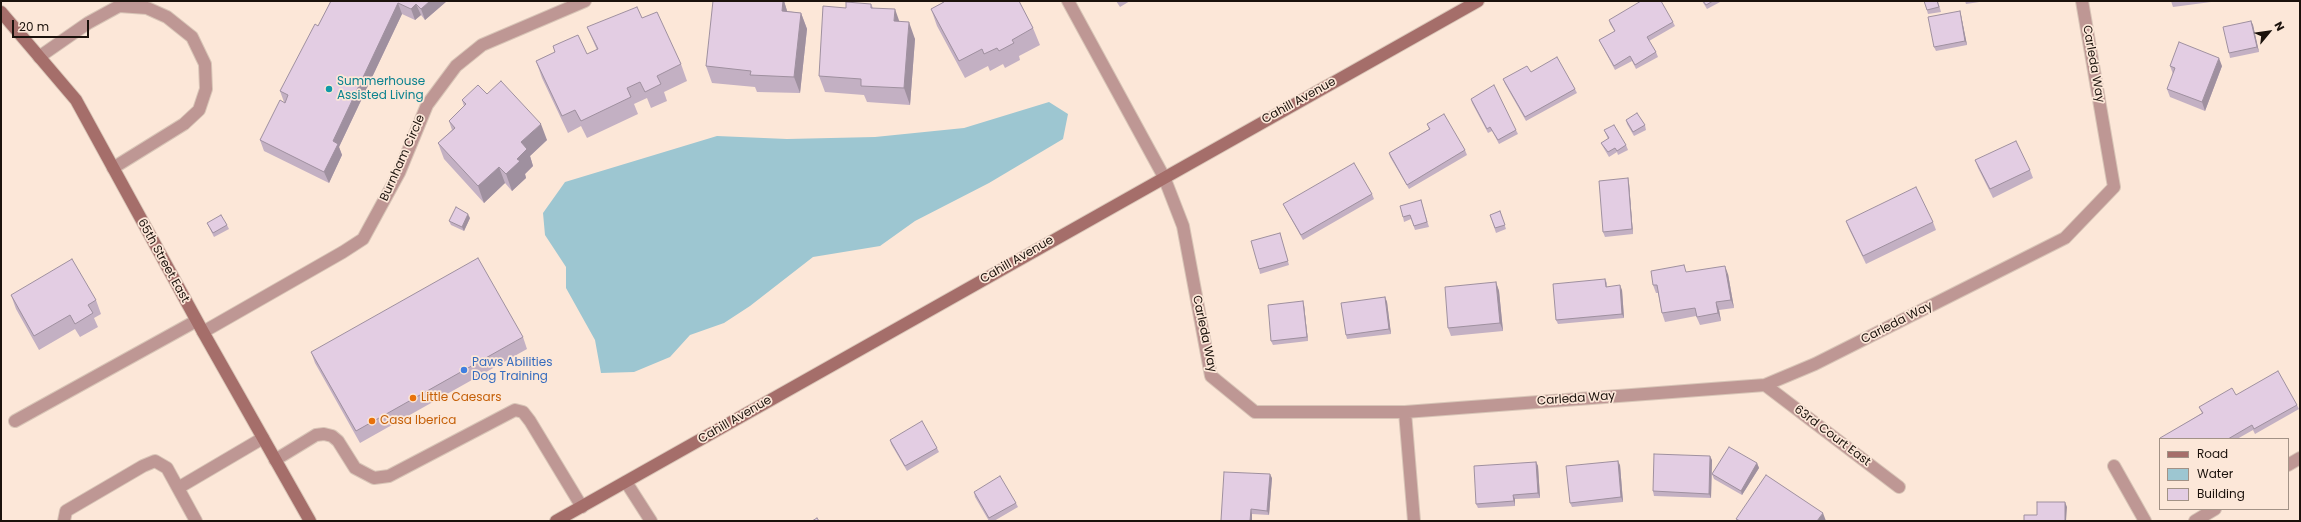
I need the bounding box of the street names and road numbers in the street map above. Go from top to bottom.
street label: Carleda Way [2079,24,2107,104]
street label: Cahill Avenue [1260,75,1338,127]
street label: Burnham Circle [378,113,428,203]
street label: 65th Street East [134,217,192,305]
street label: Cahill Avenue [978,233,1056,287]
street label: Carleda Way [1189,294,1219,374]
street label: Carleda Way [1859,299,1935,347]
street label: Carleda Way [1536,389,1616,409]
street label: Cahill Avenue [696,393,774,447]
street label: 63rd Court East [1791,403,1873,469]

